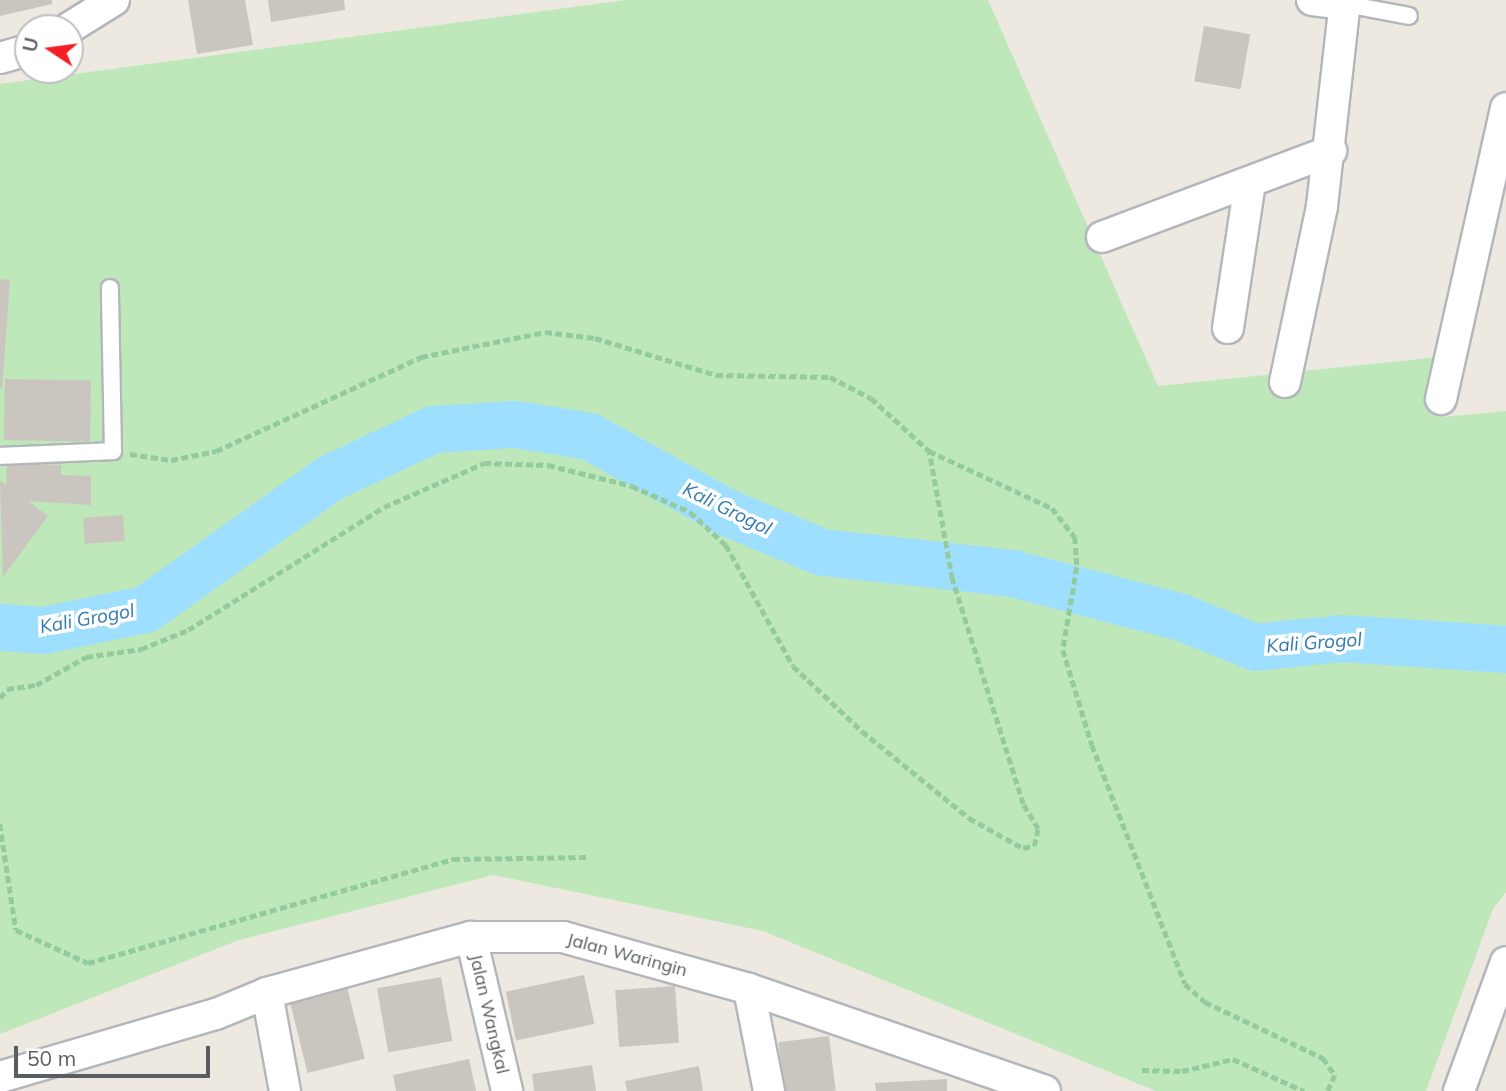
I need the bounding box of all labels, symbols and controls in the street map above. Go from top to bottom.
north arrow [14,14,84,84]
text: U [17,35,44,54]
water label: Kali Grogol [679,478,775,540]
water label: Kali Grogol [38,599,136,639]
water label: Kali Grogol [1265,628,1363,658]
street label: Jalan Waringin [564,929,690,981]
street label: Jalan Wangkal [465,952,513,1076]
scale bar [18,1032,214,1076]
text: 50 m [27,1045,76,1071]

